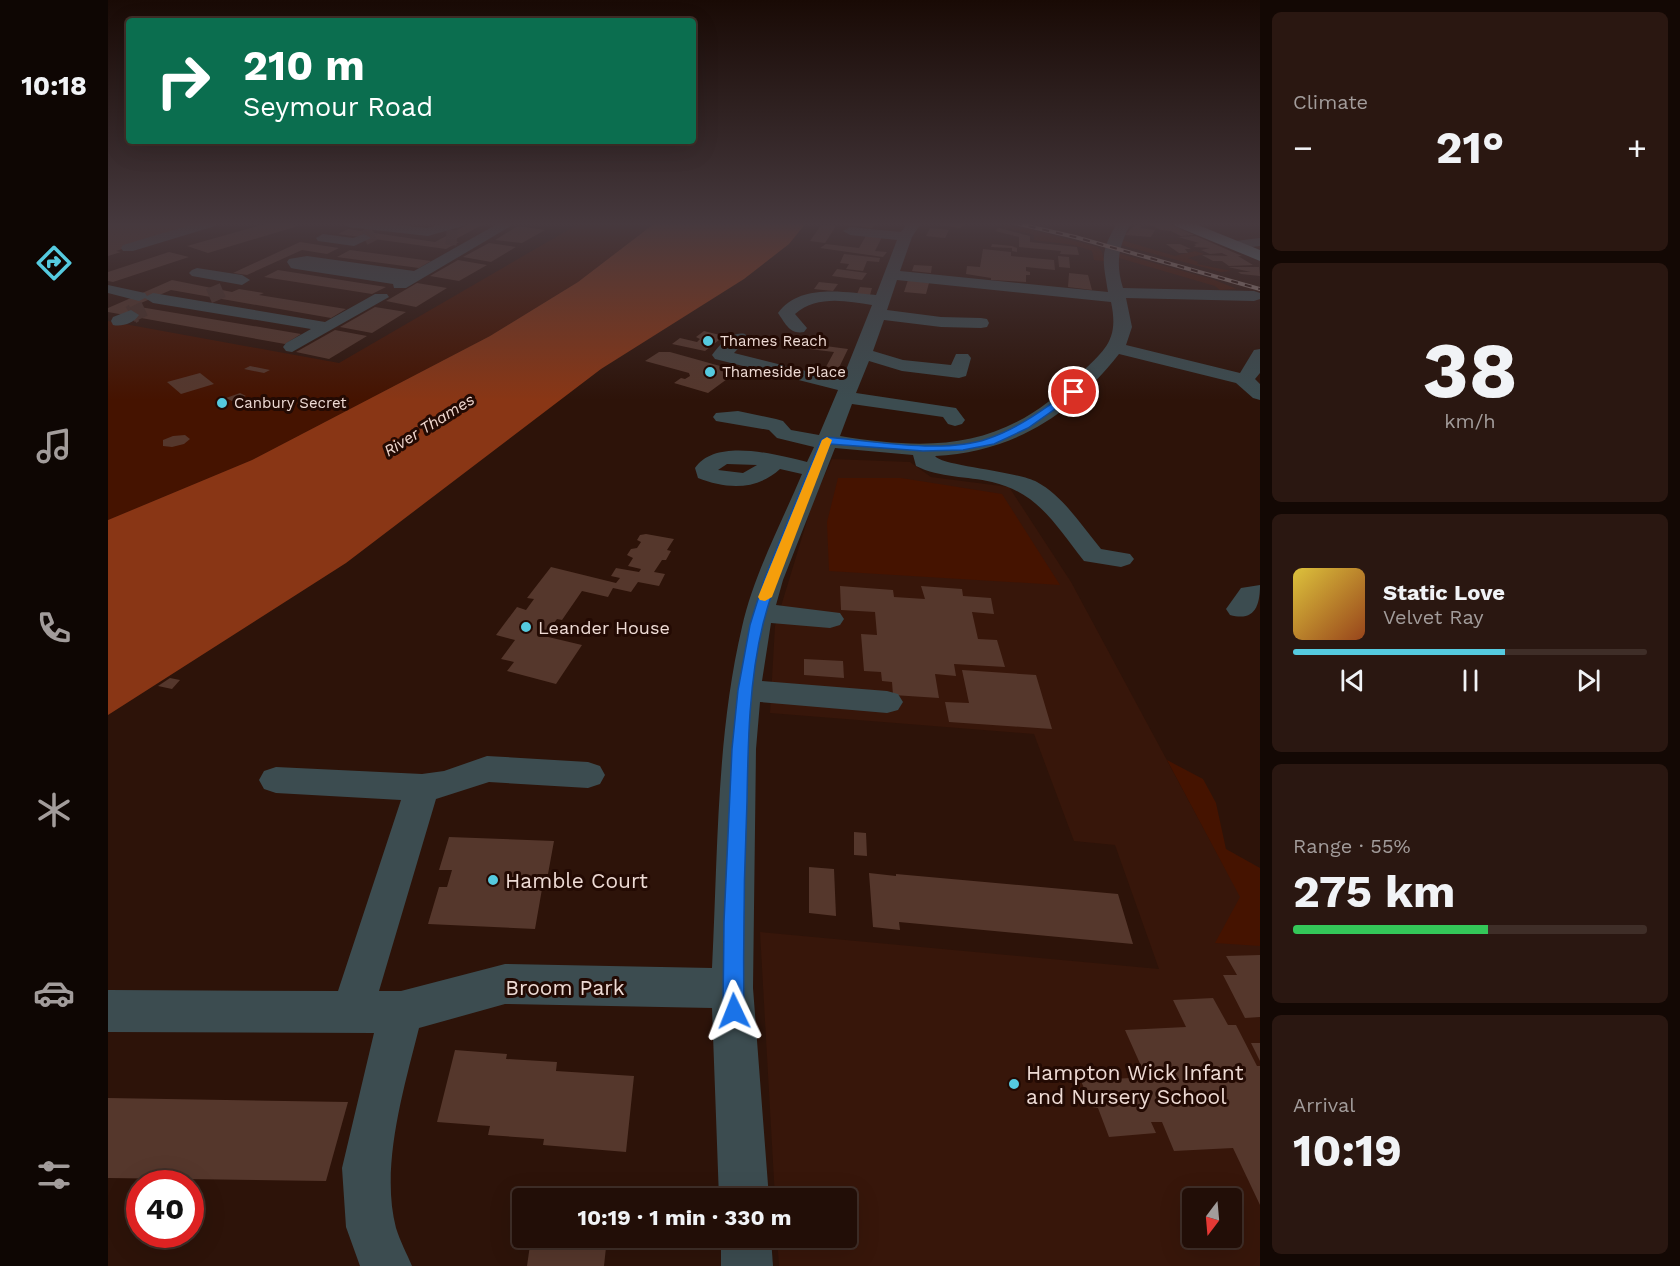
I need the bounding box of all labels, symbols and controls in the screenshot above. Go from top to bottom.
text: 210 m [243,41,365,90]
icon: right [144,42,222,120]
text: 10:18 [21,70,87,102]
text: Climate [1293,90,1368,114]
text: Seymour Road [243,91,433,123]
text: 21° [1436,121,1504,174]
text: − [1293,128,1313,167]
text: + [1627,128,1647,167]
icon: directions [33,242,75,284]
text: 38 [1422,324,1518,416]
place label: Thames Reach [720,332,827,350]
marker: Thames Reach [701,334,715,348]
place label: Thameside Place [722,363,846,381]
marker: Thameside Place [703,365,717,379]
pin [1048,366,1099,417]
icon: arrive [1057,375,1090,408]
water label: River Thames [380,390,478,460]
place label: Canbury Secret [234,394,347,412]
marker: Canbury Secret [215,396,229,410]
text: km/h [1444,409,1496,433]
icon: music [33,425,75,467]
text: Static Love [1383,580,1505,605]
text: Velvet Ray [1383,605,1484,629]
icon: phone [33,607,75,649]
place label: Leander House [538,617,670,638]
marker: Leander House [519,620,533,634]
icon: previous [1336,664,1369,697]
icon: pause [1454,664,1487,697]
icon: next [1572,664,1605,697]
icon: climate [33,789,75,831]
text: Range · 55% [1293,834,1411,858]
text: 275 km [1293,865,1455,918]
place label: Hamble Court [505,868,648,893]
marker: Hamble Court [486,873,500,887]
icon: car [33,972,75,1014]
street label: Broom Park [505,975,625,1000]
position arrow [702,979,766,1043]
place label: Hampton Wick Infant and Nursery School [1026,1060,1244,1109]
marker: Hampton Wick Infant and Nursery School [1007,1077,1021,1091]
text: Arrival [1293,1093,1355,1117]
text: 10:19 [1293,1124,1402,1177]
icon: filters [33,1154,75,1196]
speed limit sign: 40 [126,1170,204,1248]
north arrow [1182,1188,1242,1248]
map controls [1182,1188,1242,1248]
text: 10:19 · 1 min · 330 m [577,1205,792,1230]

